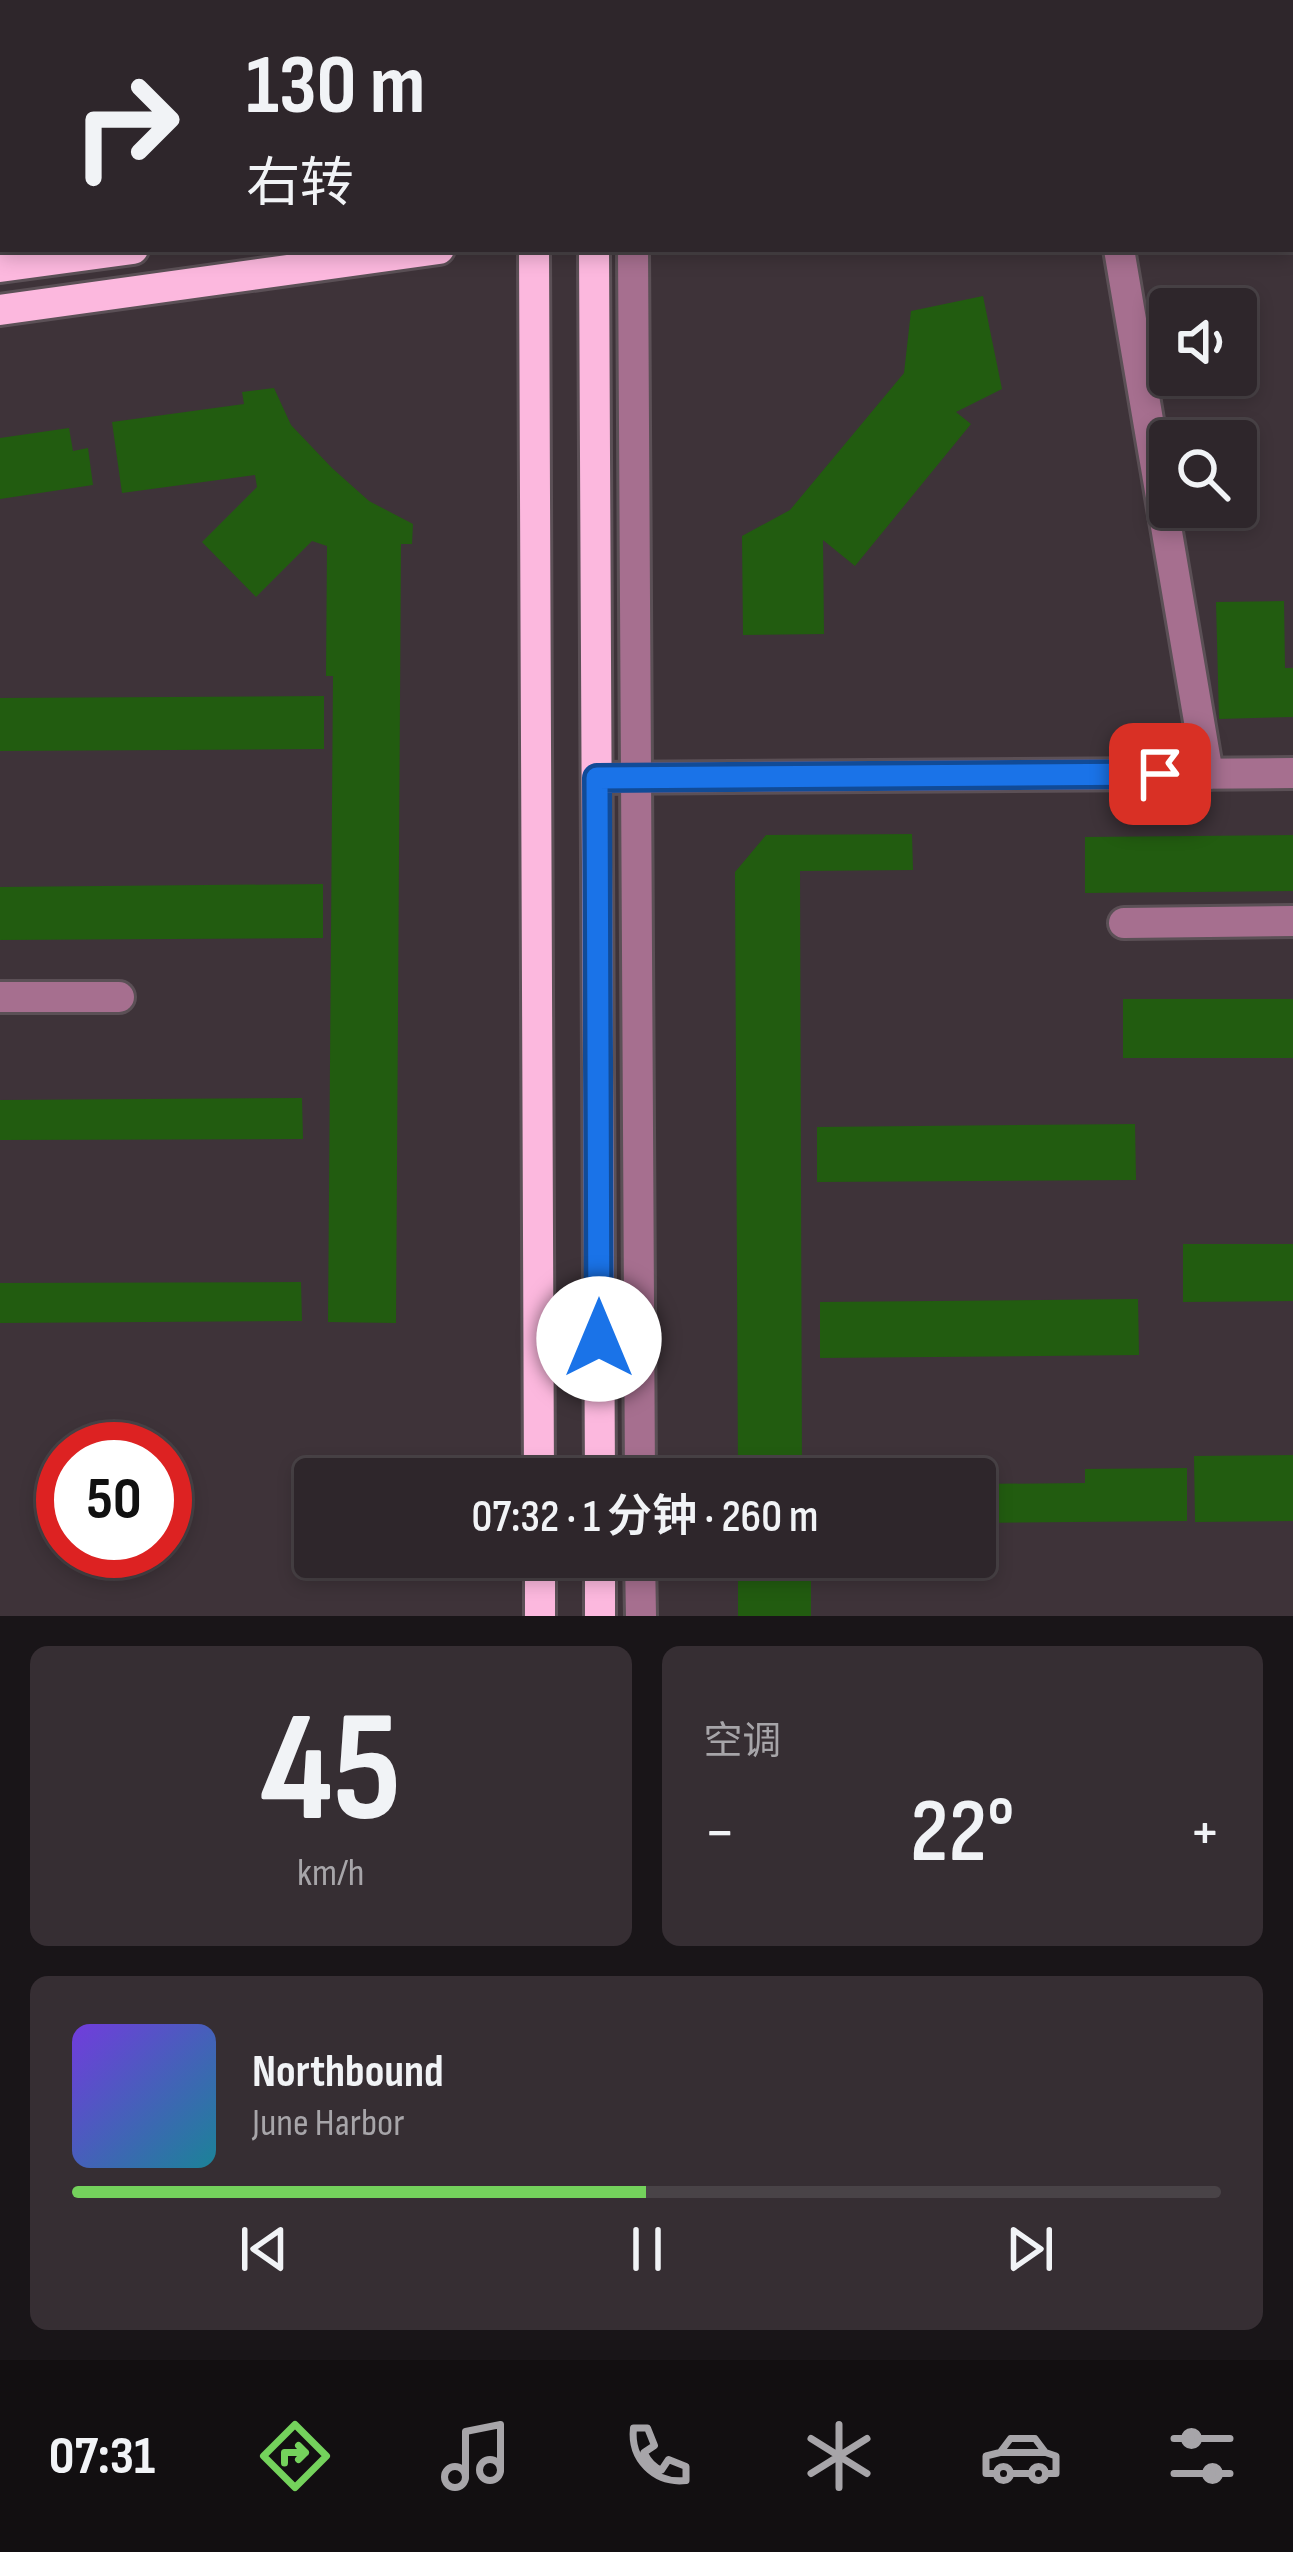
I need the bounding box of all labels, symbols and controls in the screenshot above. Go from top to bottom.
text: 130 m [246,36,425,137]
icon: right [48,48,204,204]
text: 右转 [246,152,354,217]
map controls [1149,288,1257,528]
button: sound [1149,288,1257,396]
button: search [1149,420,1257,528]
pin [1109,723,1211,825]
icon: arrive [1127,741,1193,807]
position arrow [536,1276,662,1402]
speed limit sign: 50 [36,1422,192,1578]
text: 07:32 · 1 分钟 · 260 m [472,1490,819,1545]
text: 45 [260,1678,401,1865]
text: 空调 [704,1719,782,1766]
text: 22° [910,1779,1015,1887]
text: − [704,1794,736,1873]
text: + [1189,1794,1221,1873]
text: km/h [297,1850,364,1897]
text: Northbound [252,2045,444,2100]
text: June Harbor [252,2100,404,2147]
icon: previous [231,2216,297,2282]
icon: pause [614,2216,680,2282]
icon: next [997,2216,1063,2282]
icon: directions [253,2414,337,2498]
icon: music [434,2414,518,2498]
icon: phone [616,2414,700,2498]
icon: climate [797,2414,881,2498]
icon: car [979,2414,1063,2498]
icon: filters [1160,2414,1244,2498]
text: 07:31 [49,2424,155,2489]

